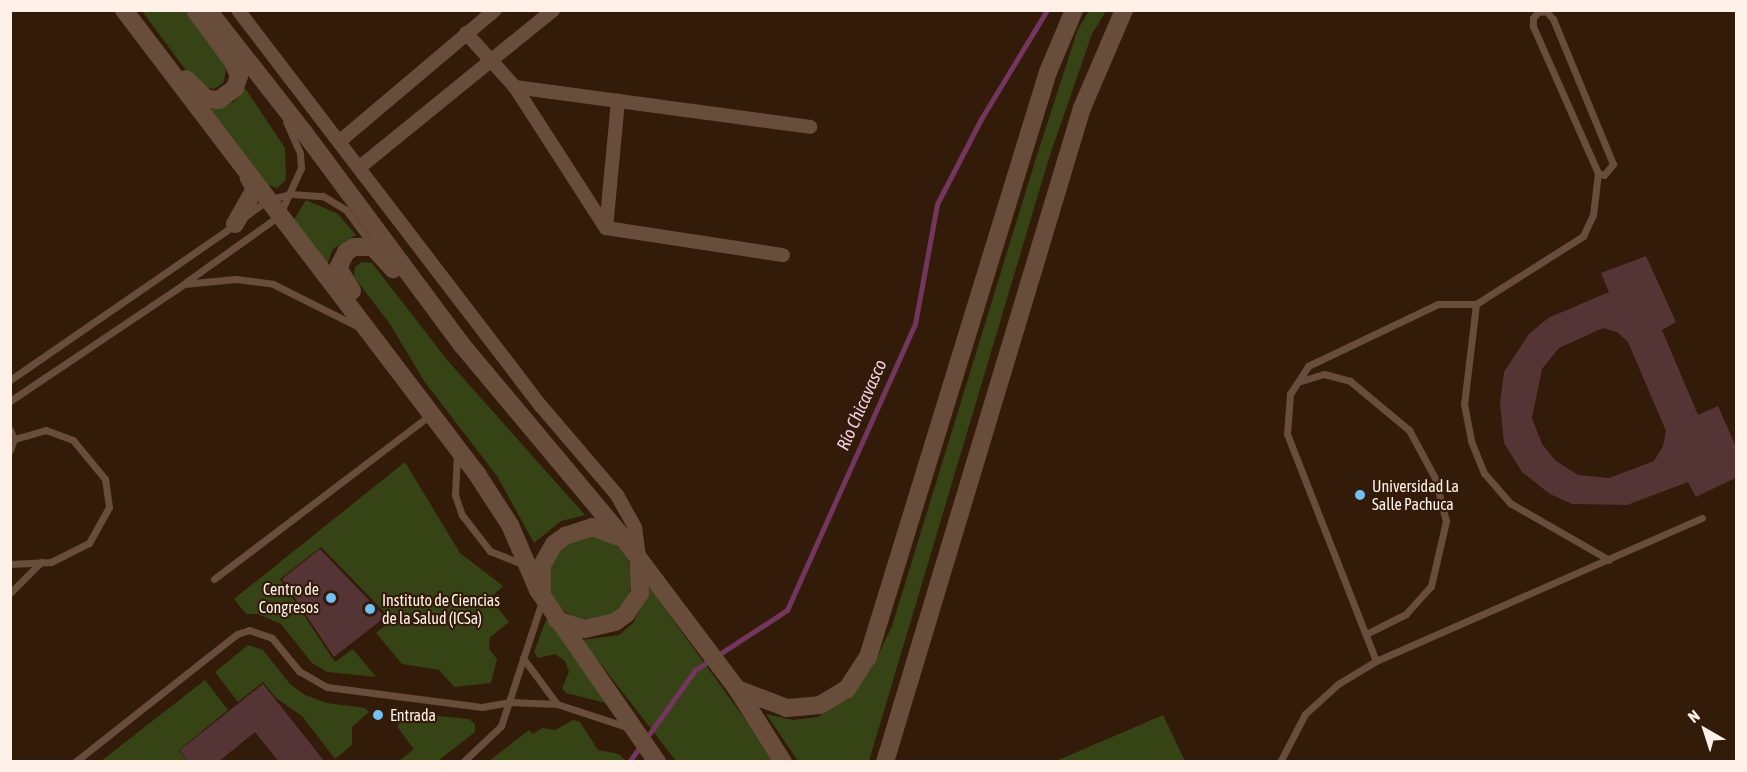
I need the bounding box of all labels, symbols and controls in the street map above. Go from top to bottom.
water label: Río Chicavasco [832,356,892,454]
place label: Universidad La Salle Pachuca [1372,476,1459,514]
marker: Universidad La Salle Pachuca [1353,488,1367,502]
place label: Centro de Congresos [259,579,319,617]
place label: Instituto de Ciencias de la Salud (ICSa) [382,590,500,628]
marker: Centro de Congresos [324,591,338,605]
marker: Instituto de Ciencias de la Salud (ICSa) [363,602,377,616]
north arrow [1675,700,1735,760]
place label: Entrada [390,705,436,725]
text: N [1684,706,1703,726]
marker: Entrada [371,708,385,722]

